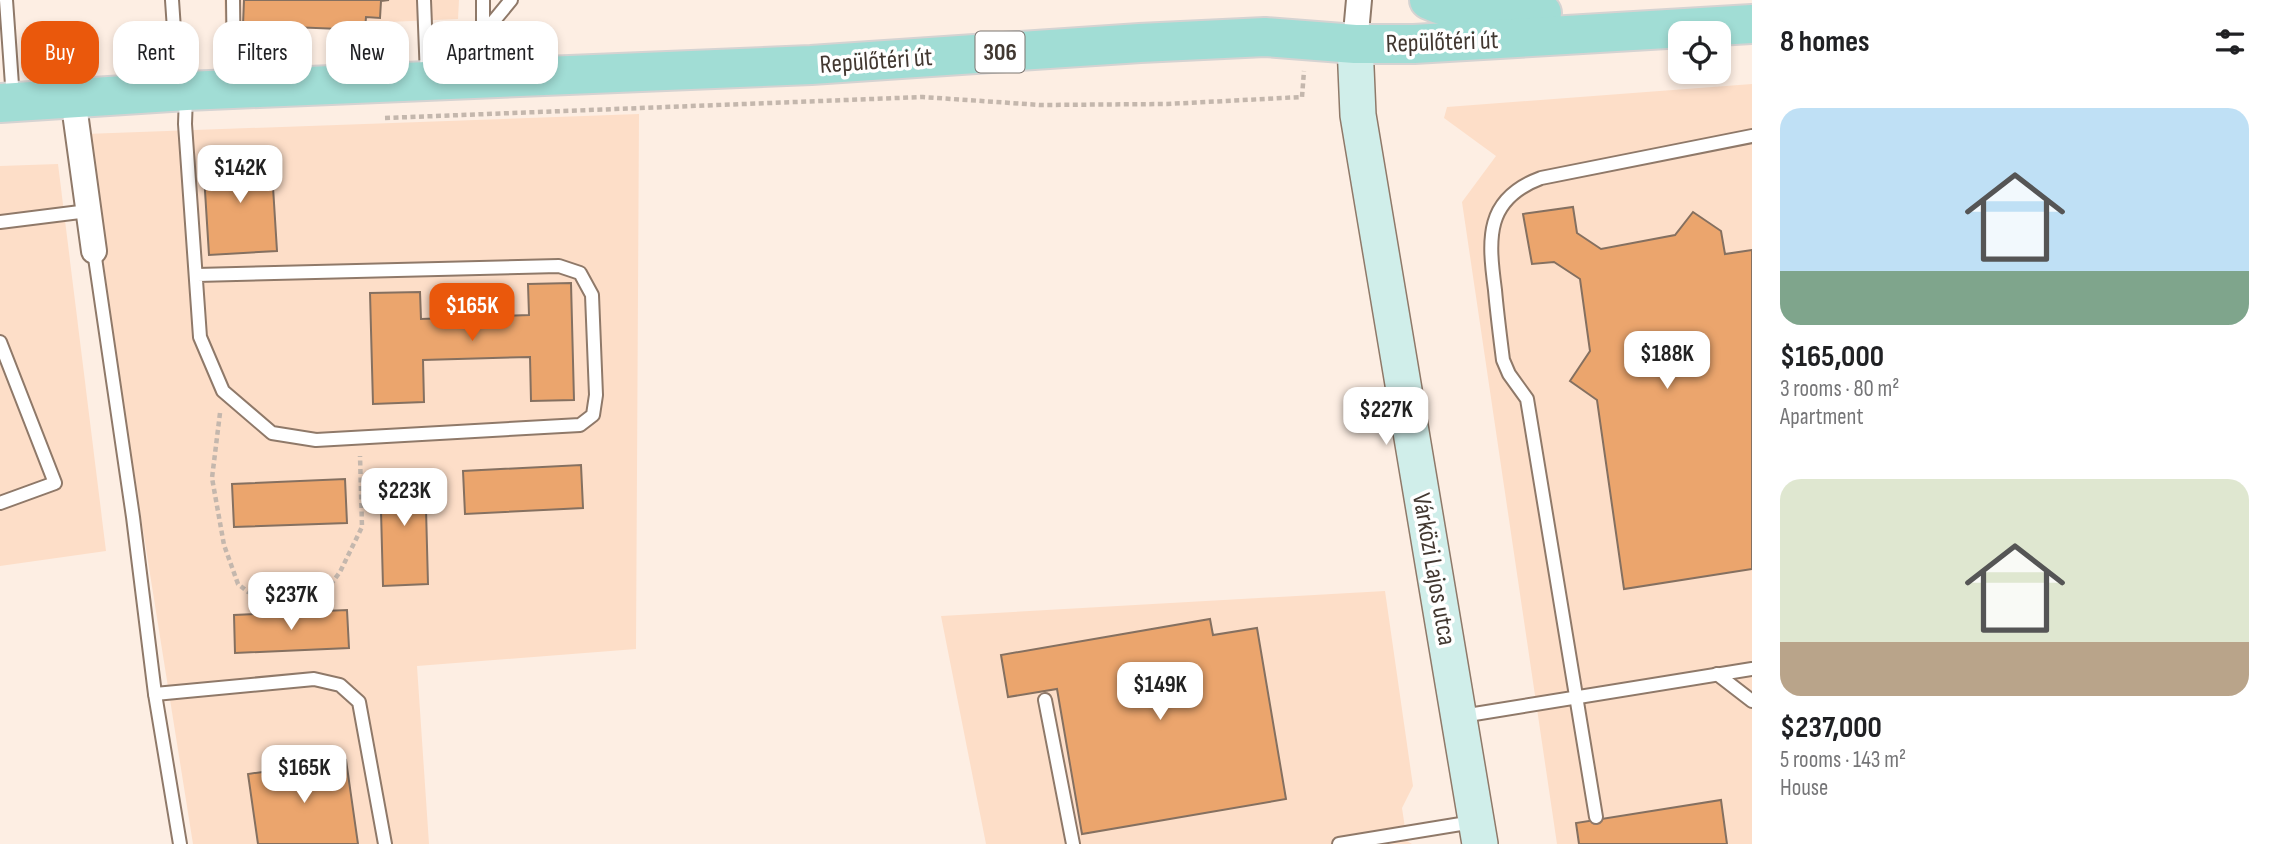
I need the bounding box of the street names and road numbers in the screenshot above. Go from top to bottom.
street label: Repülőtéri út [1385,25,1499,60]
road number: 306 [976,32,1024,72]
street label: Repülőtéri út [819,42,934,81]
street label: Várközi Lajos utca [1405,491,1462,648]

